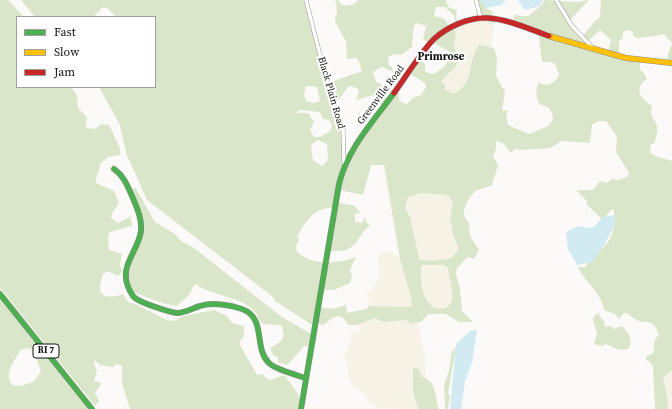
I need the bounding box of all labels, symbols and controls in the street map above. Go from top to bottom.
legend [16,16,156,88]
text: Fast [54,24,76,40]
text: Slow [54,44,79,60]
district label: Primrose [417,50,465,64]
street label: Black Plain Road [315,55,347,131]
street label: Greenville Road [355,63,407,127]
text: Jam [54,64,75,80]
road number: RI 7 [33,344,59,358]

